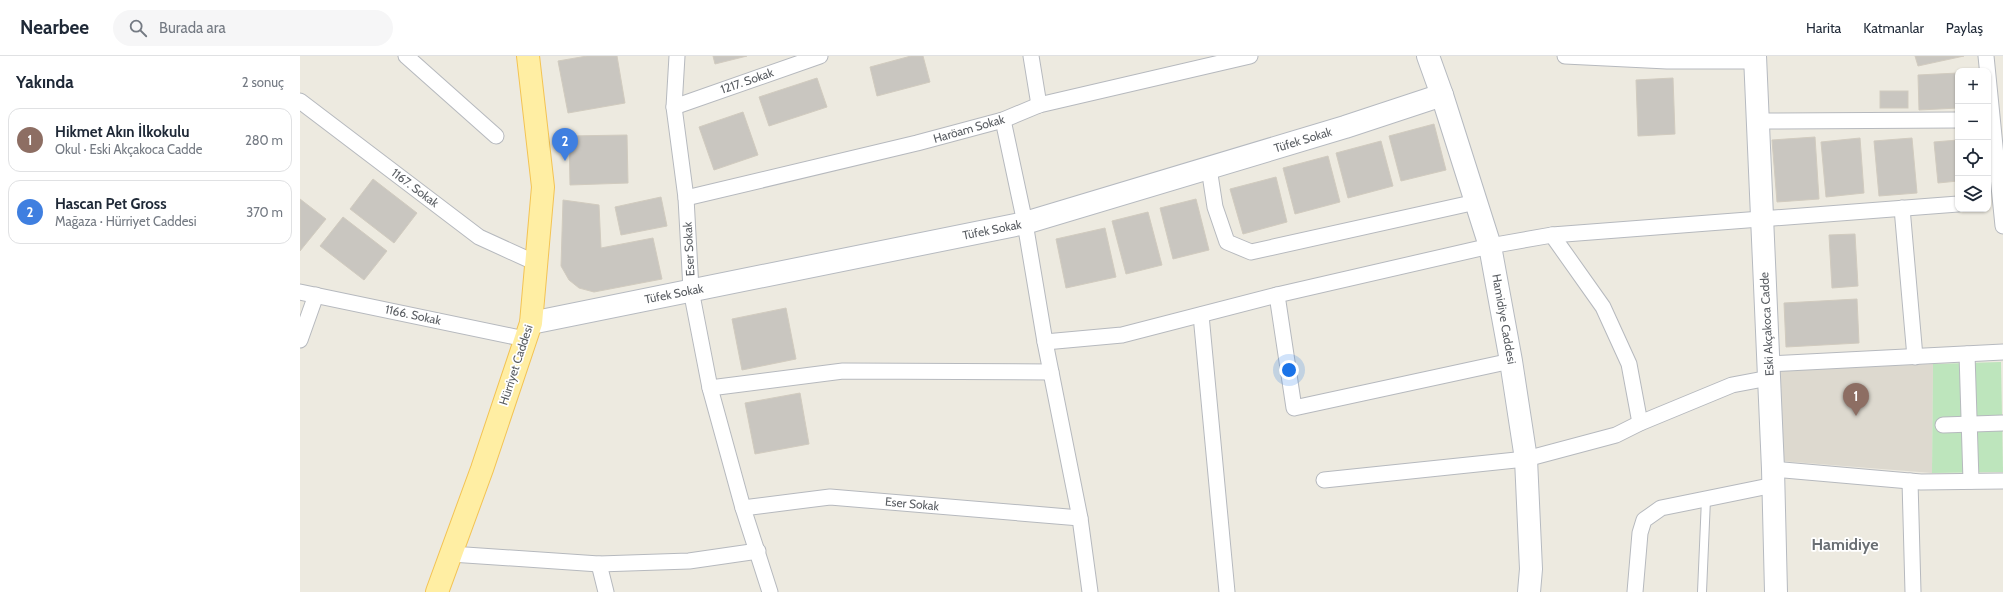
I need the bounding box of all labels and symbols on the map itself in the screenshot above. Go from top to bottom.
street label: 1217. Sokak [718,64,776,97]
street label: Haröam Sokak [932,111,1007,146]
street label: Tüfek Sokak [1272,123,1334,155]
pin: 2 [552,128,578,161]
street label: 1167. Sokak [389,165,442,211]
street label: Tüfek Sokak [961,216,1023,243]
street label: Eser Sokak [680,221,697,277]
street label: Eski Akçakoca Cadde [1756,272,1777,376]
street label: Hamidiye Caddesi [1489,273,1520,365]
street label: Tüfek Sokak [643,280,705,307]
street label: 1166. Sokak [384,301,443,328]
street label: Hürriyet Caddesi [495,323,536,407]
your location [1279,360,1299,380]
pin: 1 [1843,383,1869,416]
street label: Eser Sokak [884,494,940,513]
district label: Hamidiye [1812,535,1878,554]

